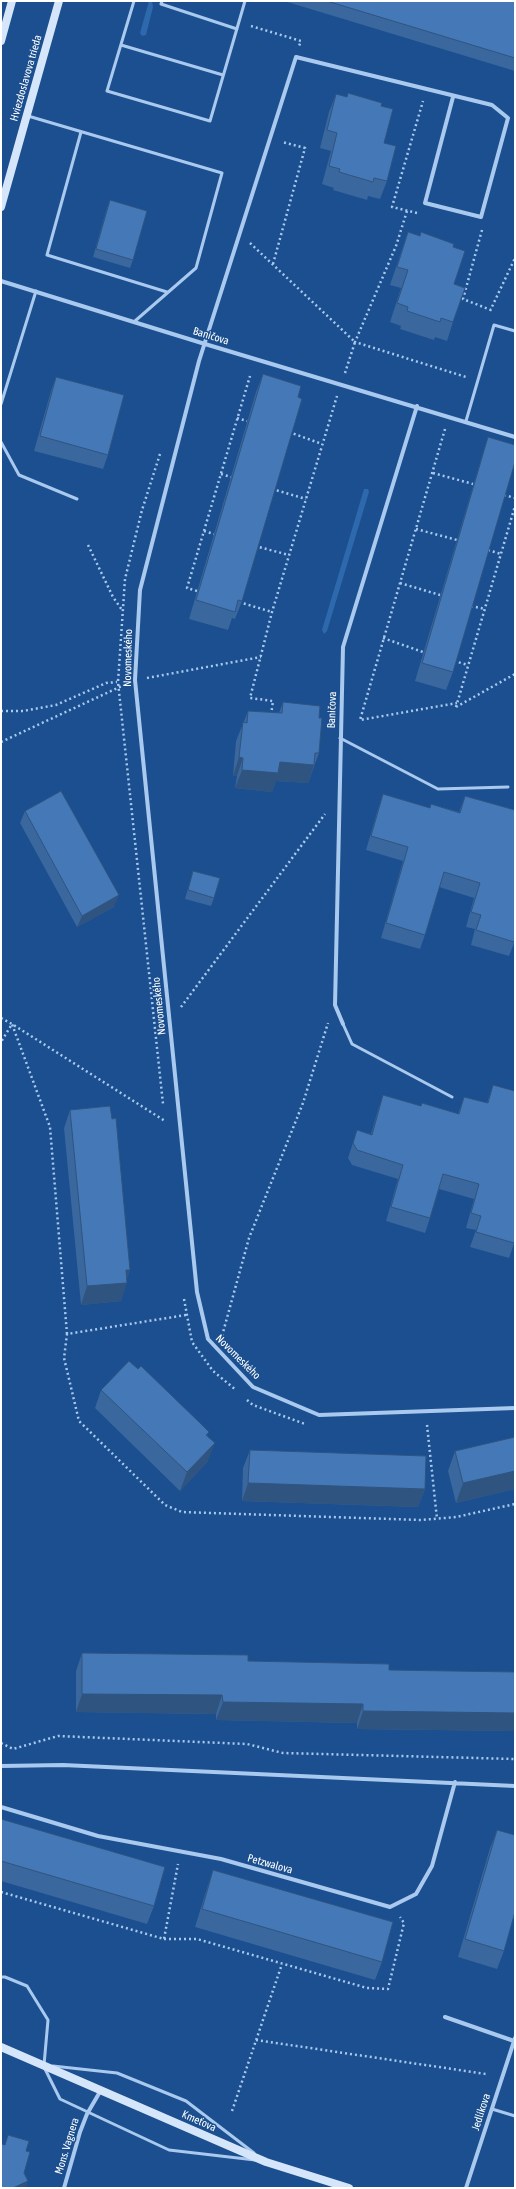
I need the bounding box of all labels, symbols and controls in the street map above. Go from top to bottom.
street label: Hviezdoslavova trieda [7,33,45,123]
street label: Baničova [191,324,231,348]
street label: Novomeského [121,629,135,687]
street label: Baničova [325,691,339,729]
street label: Novomeského [149,976,169,1036]
street label: Novomeského [213,1332,263,1382]
street label: Petzwalova [246,1851,294,1877]
street label: Jedlíkova [469,2092,493,2132]
street label: Kmeťova [180,2108,218,2134]
street label: Mons. Vagnera [52,2116,82,2176]

